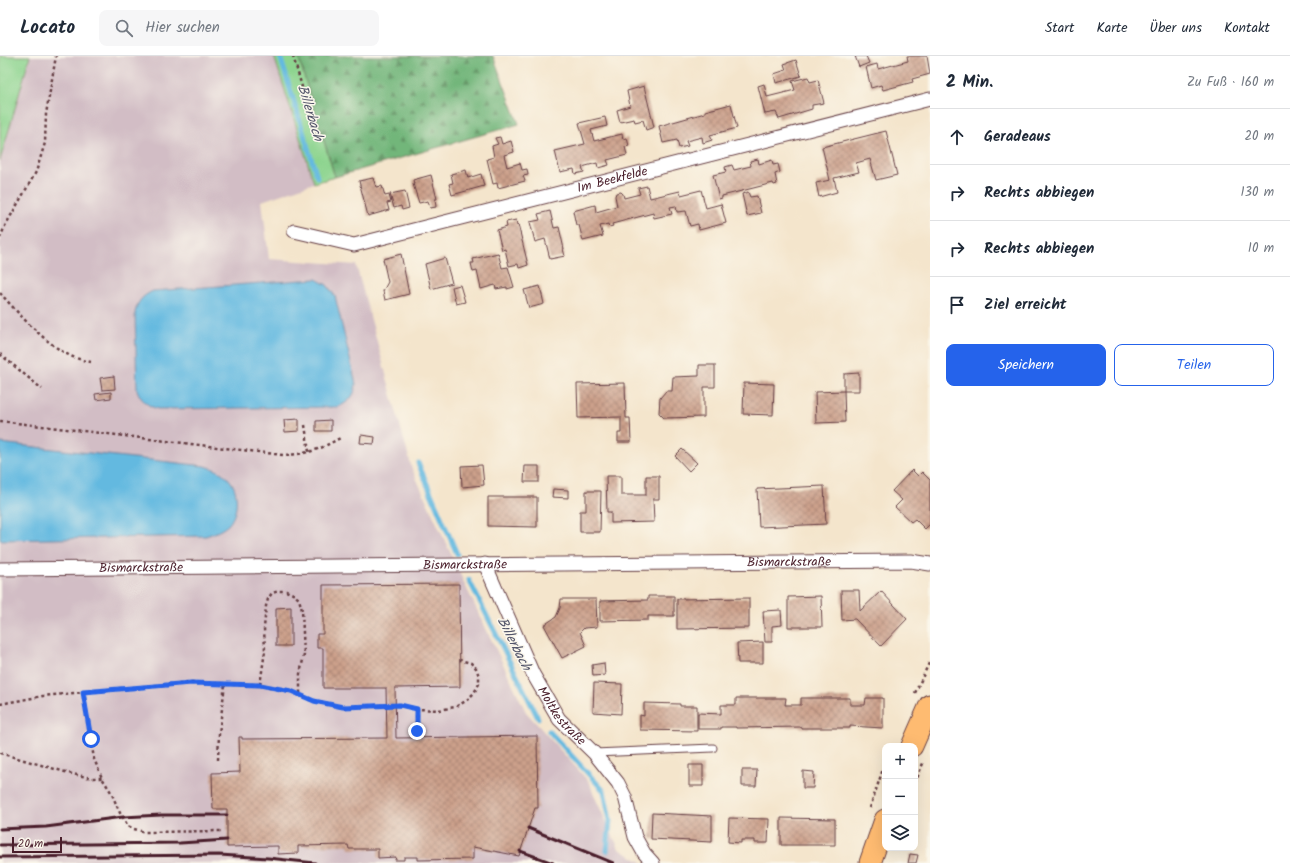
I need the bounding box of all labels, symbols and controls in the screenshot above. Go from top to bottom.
search box [99,10,379,46]
text: Locato [20,13,75,43]
text: Hier suchen [145,16,220,40]
icon: search [113,17,135,39]
text: Start [1045,17,1074,39]
text: Karte [1096,17,1128,39]
text: Über uns [1150,17,1202,39]
text: Kontakt [1224,17,1270,39]
text: 2 Min. [946,69,993,96]
text: Zu Fuß · 160 m [1187,72,1274,93]
water label: Billerbach [291,82,329,145]
text: Geradeaus [984,125,1051,149]
icon: ahead [946,126,968,148]
text: 20 m [1244,126,1274,147]
street label: Im Beekfelde [575,160,650,199]
text: Rechts abbiegen [984,181,1094,205]
icon: right [946,182,968,204]
text: 130 m [1240,182,1274,203]
text: Rechts abbiegen [984,237,1094,261]
icon: right [946,238,968,260]
text: 10 m [1248,238,1274,259]
text: Ziel erreicht [984,293,1067,317]
icon: arrive [946,294,968,316]
button: Speichern [946,344,1106,386]
button: Teilen [1114,344,1274,386]
street label: Bismarckstraße [747,551,831,573]
street label: Bismarckstraße [423,554,507,576]
street label: Bismarckstraße [99,557,183,579]
water label: Billerbach [491,613,538,676]
street label: Moltkestraße [532,682,591,751]
route end [408,722,426,740]
route start [82,730,100,748]
map controls [882,743,918,851]
button: + [882,743,918,779]
button: − [882,779,918,815]
button: layers [882,815,918,851]
scale bar [12,835,62,854]
text: 20 m [18,835,43,853]

